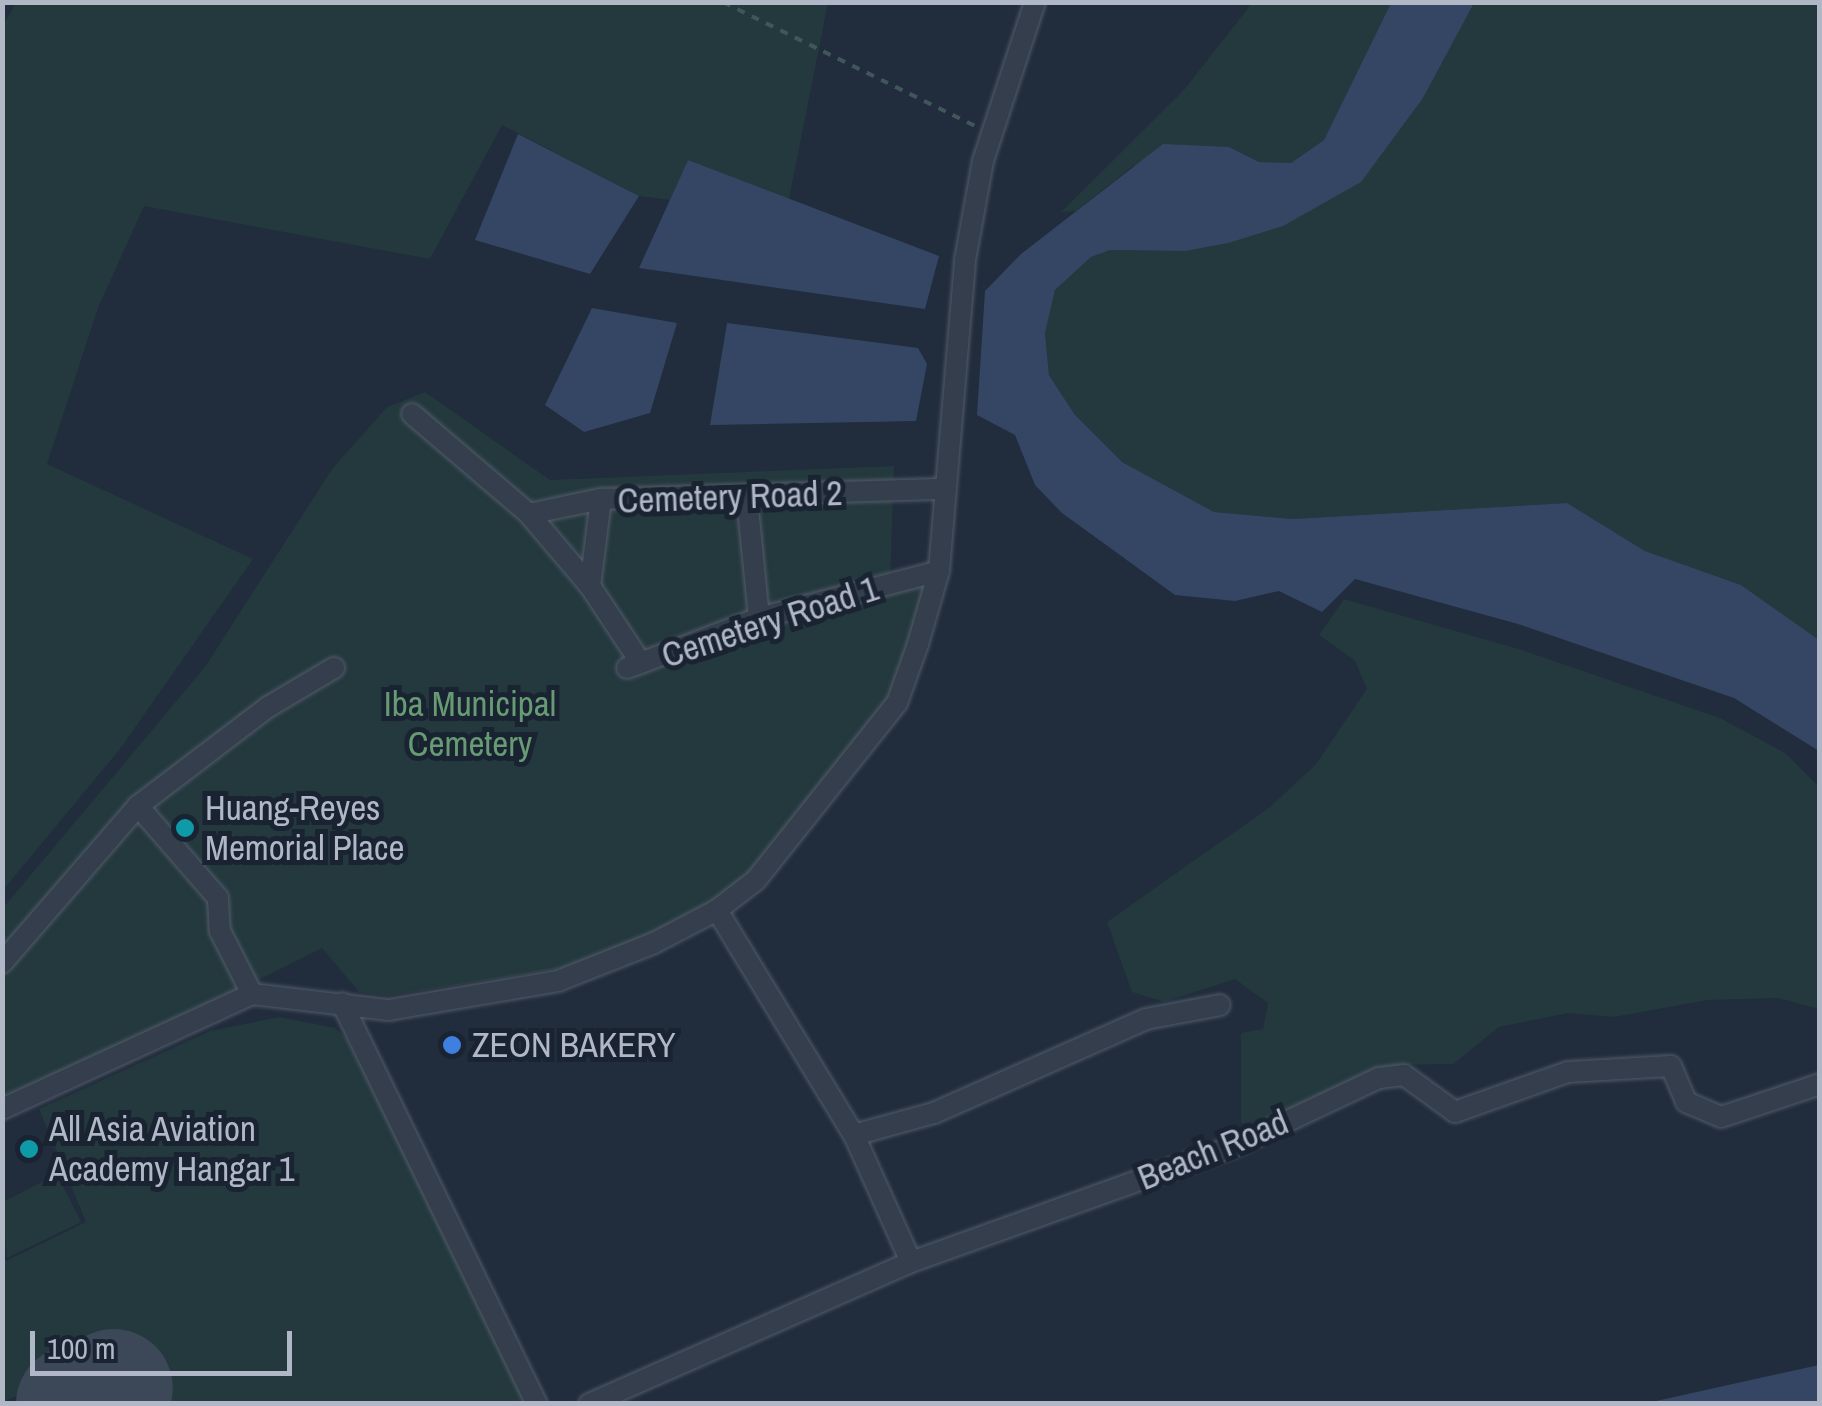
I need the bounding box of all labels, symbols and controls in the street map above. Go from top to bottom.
street label: Cemetery Road 2 [617,472,843,522]
street label: Cemetery Road 1 [657,567,883,677]
park label: Iba Municipal Cemetery [384,683,556,765]
place label: Huang-Reyes Memorial Place [205,787,404,869]
marker: Huang-Reyes Memorial Place [174,817,196,839]
place label: ZEON BAKERY [472,1024,676,1066]
marker: ZEON BAKERY [441,1034,463,1056]
street label: Beach Road [1132,1101,1294,1199]
place label: All Asia Aviation Academy Hangar 1 [49,1108,295,1190]
marker: All Asia Aviation Academy Hangar 1 [18,1138,40,1160]
scale bar [35,1311,298,1373]
text: 100 m [47,1328,115,1368]

